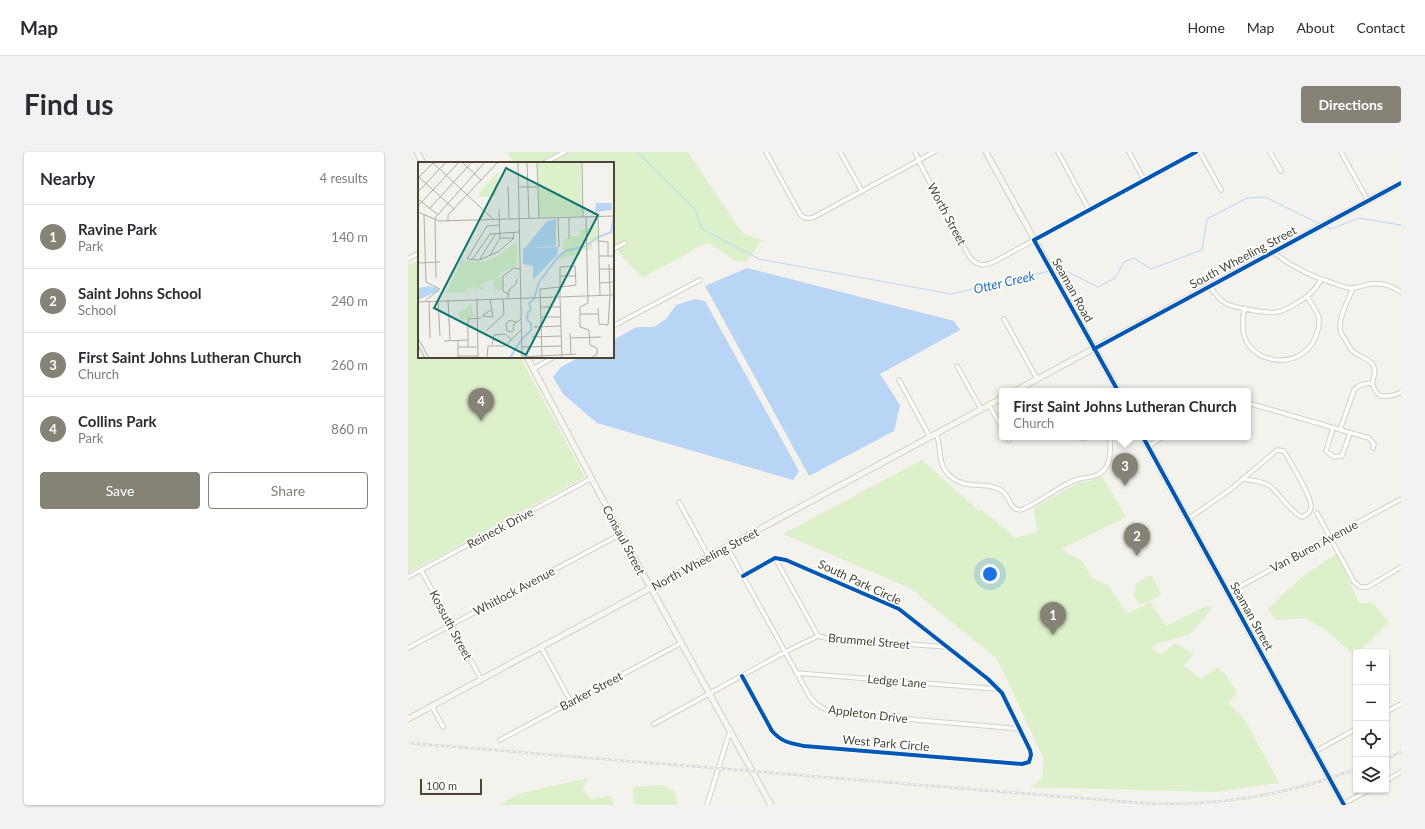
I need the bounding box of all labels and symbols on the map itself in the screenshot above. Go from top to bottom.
inset map [418,162,614,358]
street label: Worth Street [924,180,970,248]
street label: South Wheeling Street [1187,222,1300,292]
street label: Seaman Road [1049,255,1097,325]
water label: Otter Creek [972,267,1037,297]
pin: 4 [468,388,494,421]
pin: 3 [1112,453,1138,486]
street label: Consaul Street [599,503,649,578]
street label: Reineck Drive [464,504,536,552]
street label: Van Buren Avenue [1268,517,1360,575]
pin: 2 [1124,523,1150,556]
street label: North Wheeling Street [649,524,762,594]
street label: South Park Circle [816,556,904,608]
street label: Whitlock Avenue [471,563,557,619]
your location [980,564,1000,584]
street label: Seaman Street [1227,579,1277,653]
street label: Kossuth Street [426,587,476,663]
pin: 1 [1040,602,1066,635]
street label: Brummel Street [827,630,911,652]
street label: Barker Street [557,668,626,714]
street label: Ledge Lane [867,671,927,691]
street label: Appleton Drive [827,702,909,726]
street label: West Park Circle [842,732,930,754]
scale bar [420,777,482,796]

